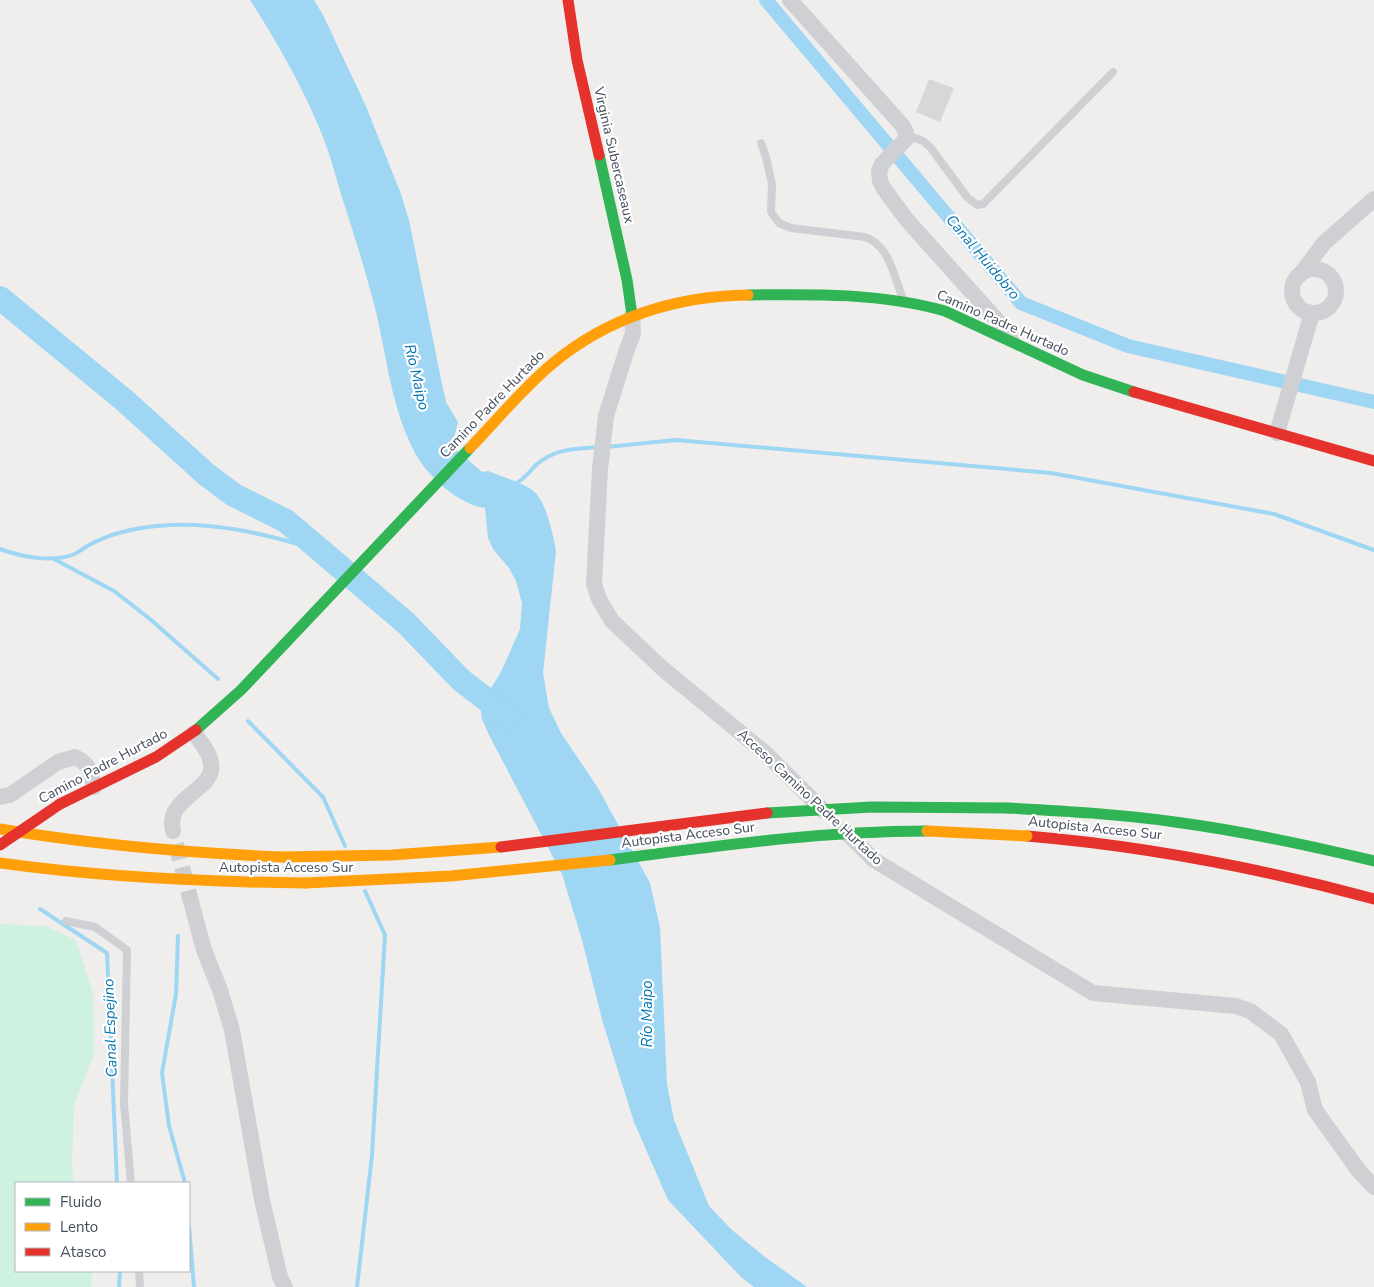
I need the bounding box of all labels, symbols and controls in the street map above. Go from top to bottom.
street label: Virginia Subercaseaux [589,84,639,226]
water label: Canal Huidobro [941,210,1025,304]
street label: Camino Padre Hurtado [934,285,1073,361]
water label: Río Maipo [400,342,434,412]
street label: Camino Padre Hurtado [435,346,549,462]
street label: Camino Padre Hurtado [35,724,171,808]
street label: Acceso Camino Padre Hurtado [733,725,887,869]
street label: Autopista Acceso Sur [1027,812,1163,844]
street label: Autopista Acceso Sur [620,817,756,853]
street label: Autopista Acceso Sur [219,858,353,877]
water label: Canal Espejino [98,978,122,1078]
water label: Río Maipo [637,980,657,1048]
legend [15,1182,190,1272]
text: Fluido [60,1192,102,1212]
text: Lento [60,1217,98,1237]
text: Atasco [60,1242,106,1262]

